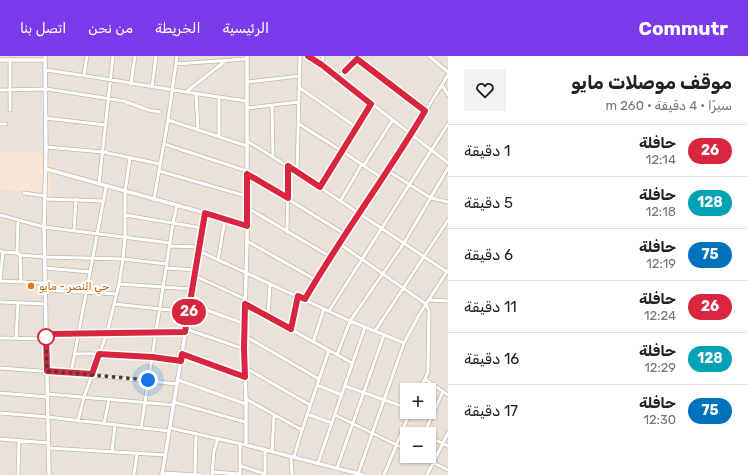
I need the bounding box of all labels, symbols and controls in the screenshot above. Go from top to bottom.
text: Commutr [639,17,728,40]
text: اتصل بنا [20,20,66,37]
text: من نحن [88,20,133,37]
text: الخريطة [155,20,200,37]
text: الرئيسية [222,20,269,37]
button: heart [464,69,506,111]
text: موقف موصلات مايو [571,71,732,94]
text: سيرًا · 4 دقيقة · 260 m [605,98,732,113]
text: حافلة [639,134,676,152]
text: 1 دقيقة [464,142,510,160]
text: 26 [701,142,719,159]
text: 12:14 [646,152,676,167]
text: حافلة [639,186,676,204]
text: 5 دقيقة [464,194,513,212]
text: 128 [697,194,723,211]
text: 12:18 [646,204,676,219]
text: حافلة [639,238,676,256]
text: 6 دقيقة [464,246,513,264]
text: 75 [701,246,719,263]
text: 12:19 [646,256,676,271]
place label: حي النصر - مايو [39,280,110,295]
marker: حي النصر - مايو [26,281,36,291]
text: حافلة [639,290,676,308]
text: 11 دقيقة [464,298,517,316]
text: 26 [701,298,719,315]
line badge: 26 [171,299,207,325]
text: 26 [180,303,198,320]
text: 12:24 [644,308,676,323]
unlabelled marker [37,328,55,346]
text: حافلة [639,342,676,360]
text: 16 دقيقة [464,350,519,368]
text: 128 [697,350,723,367]
text: 12:29 [644,360,676,375]
your location [138,370,158,390]
map controls [400,383,436,463]
button: + [400,383,436,419]
text: حافلة [639,394,676,412]
text: 17 دقيقة [464,402,518,420]
text: 75 [701,402,719,419]
text: 12:30 [643,412,676,427]
button: − [400,427,436,463]

